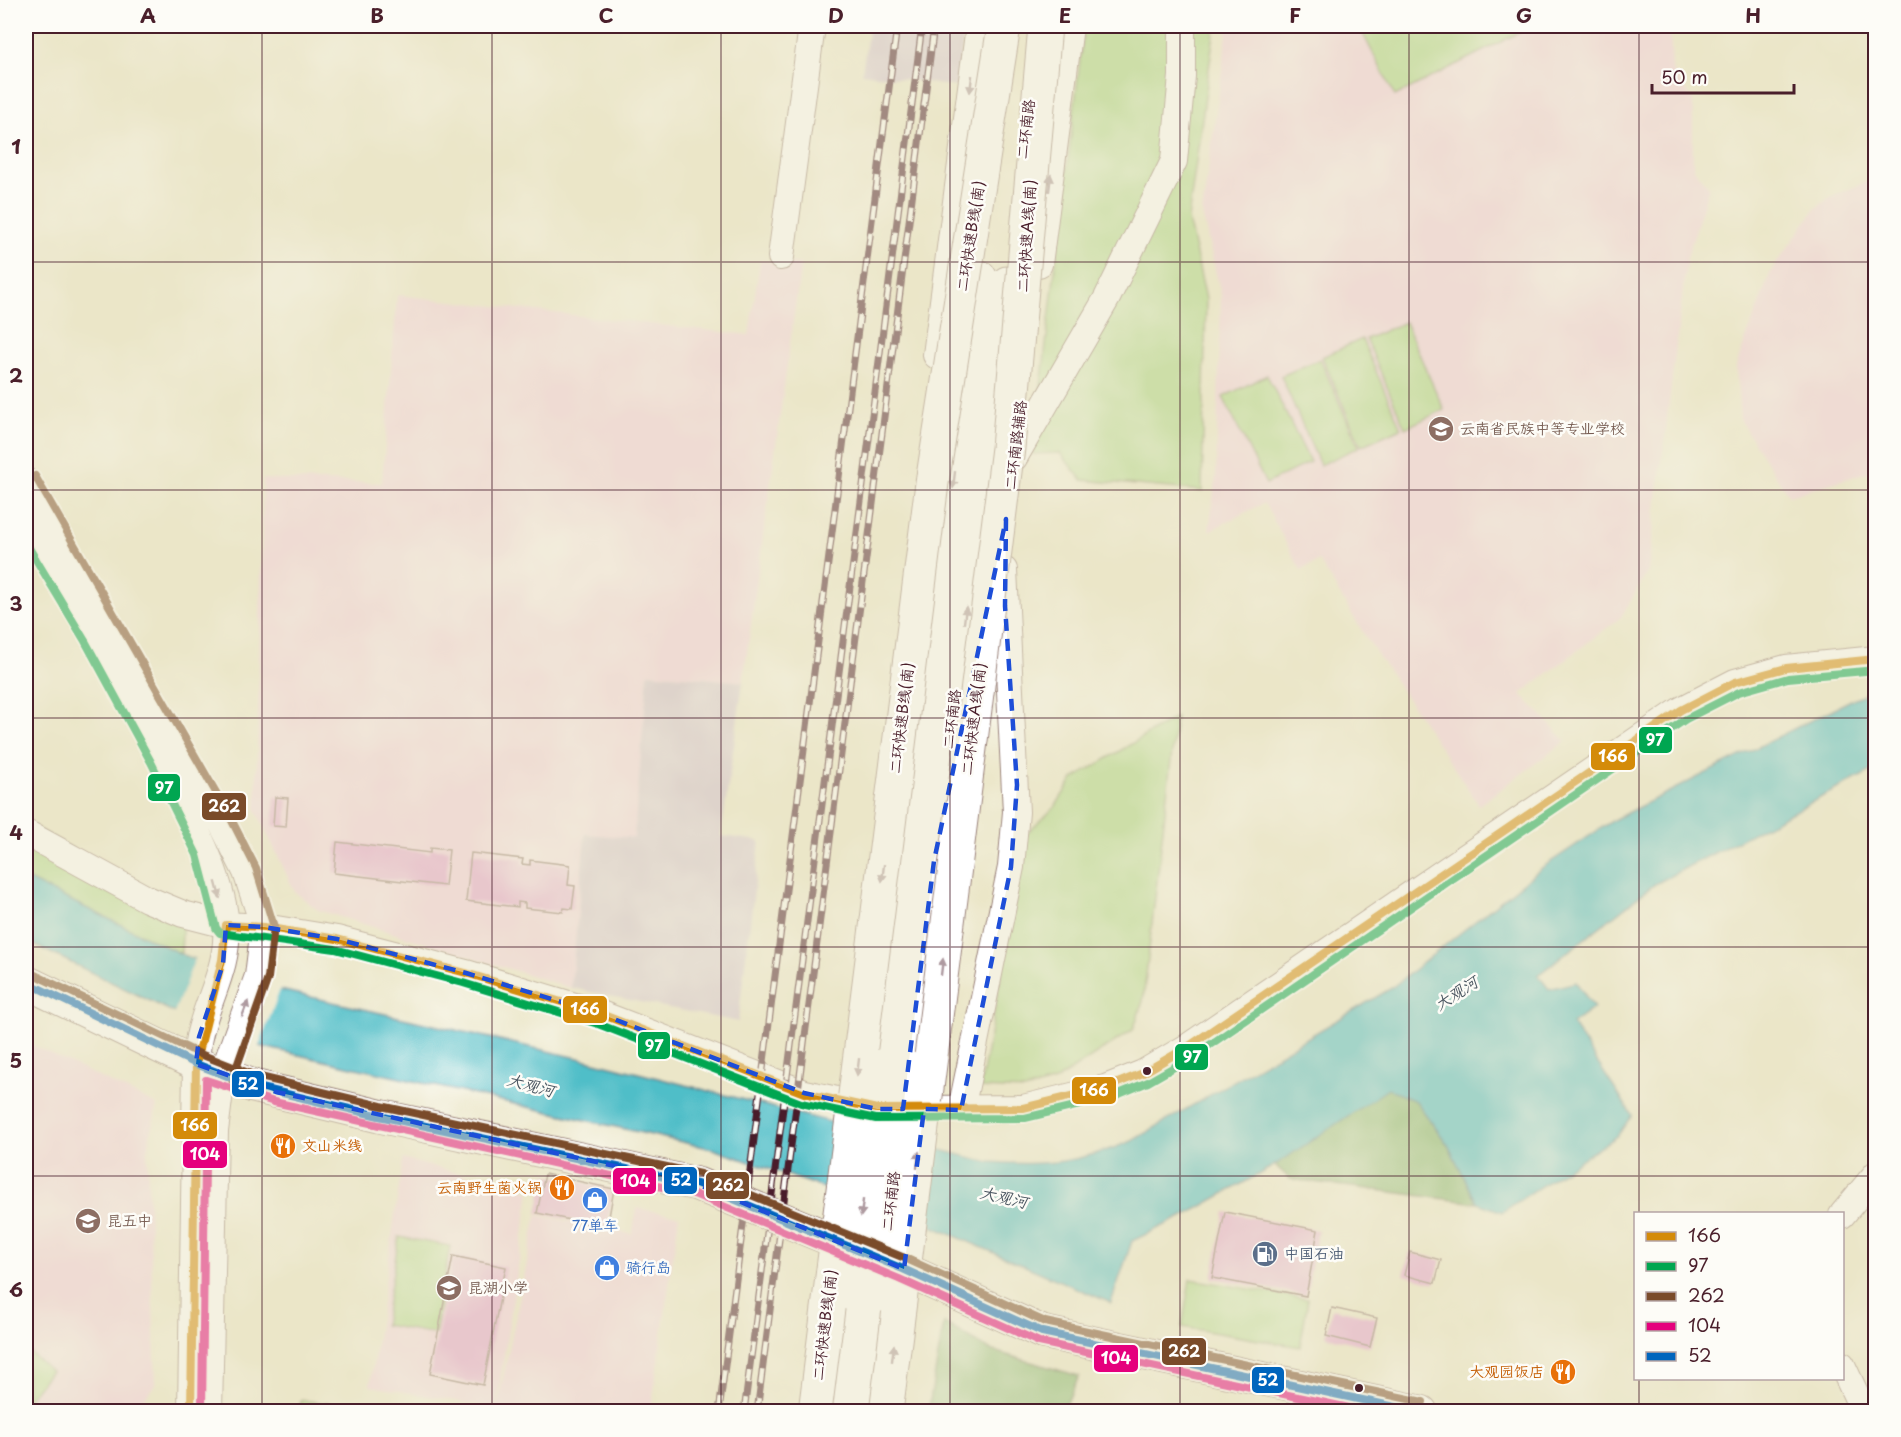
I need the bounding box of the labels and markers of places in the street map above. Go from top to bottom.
school or university icon: 云南省民族中等专业学校 [1426,414,1456,444]
place label: 云南省民族中等专业学校 [1460,416,1625,439]
unlabelled marker [1141,1065,1153,1077]
restaurant icon: 文山米线 [268,1131,298,1161]
place label: 文山米线 [302,1133,362,1156]
restaurant icon: 云南野生菌火锅 [547,1173,577,1203]
place label: 云南野生菌火锅 [437,1175,542,1198]
shop icon: 77单车 [580,1185,610,1215]
school or university icon: 昆五中 [73,1206,103,1236]
place label: 昆五中 [107,1208,152,1231]
place label: 77单车 [572,1213,618,1236]
fuel station icon: 中国石油 [1250,1239,1280,1269]
place label: 中国石油 [1284,1241,1344,1264]
shop icon: 骑行岛 [592,1253,622,1283]
place label: 骑行岛 [626,1255,671,1278]
school or university icon: 昆湖小学 [434,1273,464,1303]
place label: 昆湖小学 [468,1275,528,1298]
restaurant icon: 大观园饭店 [1548,1357,1578,1387]
place label: 大观园饭店 [1469,1359,1544,1382]
unlabelled marker [1353,1382,1365,1394]

